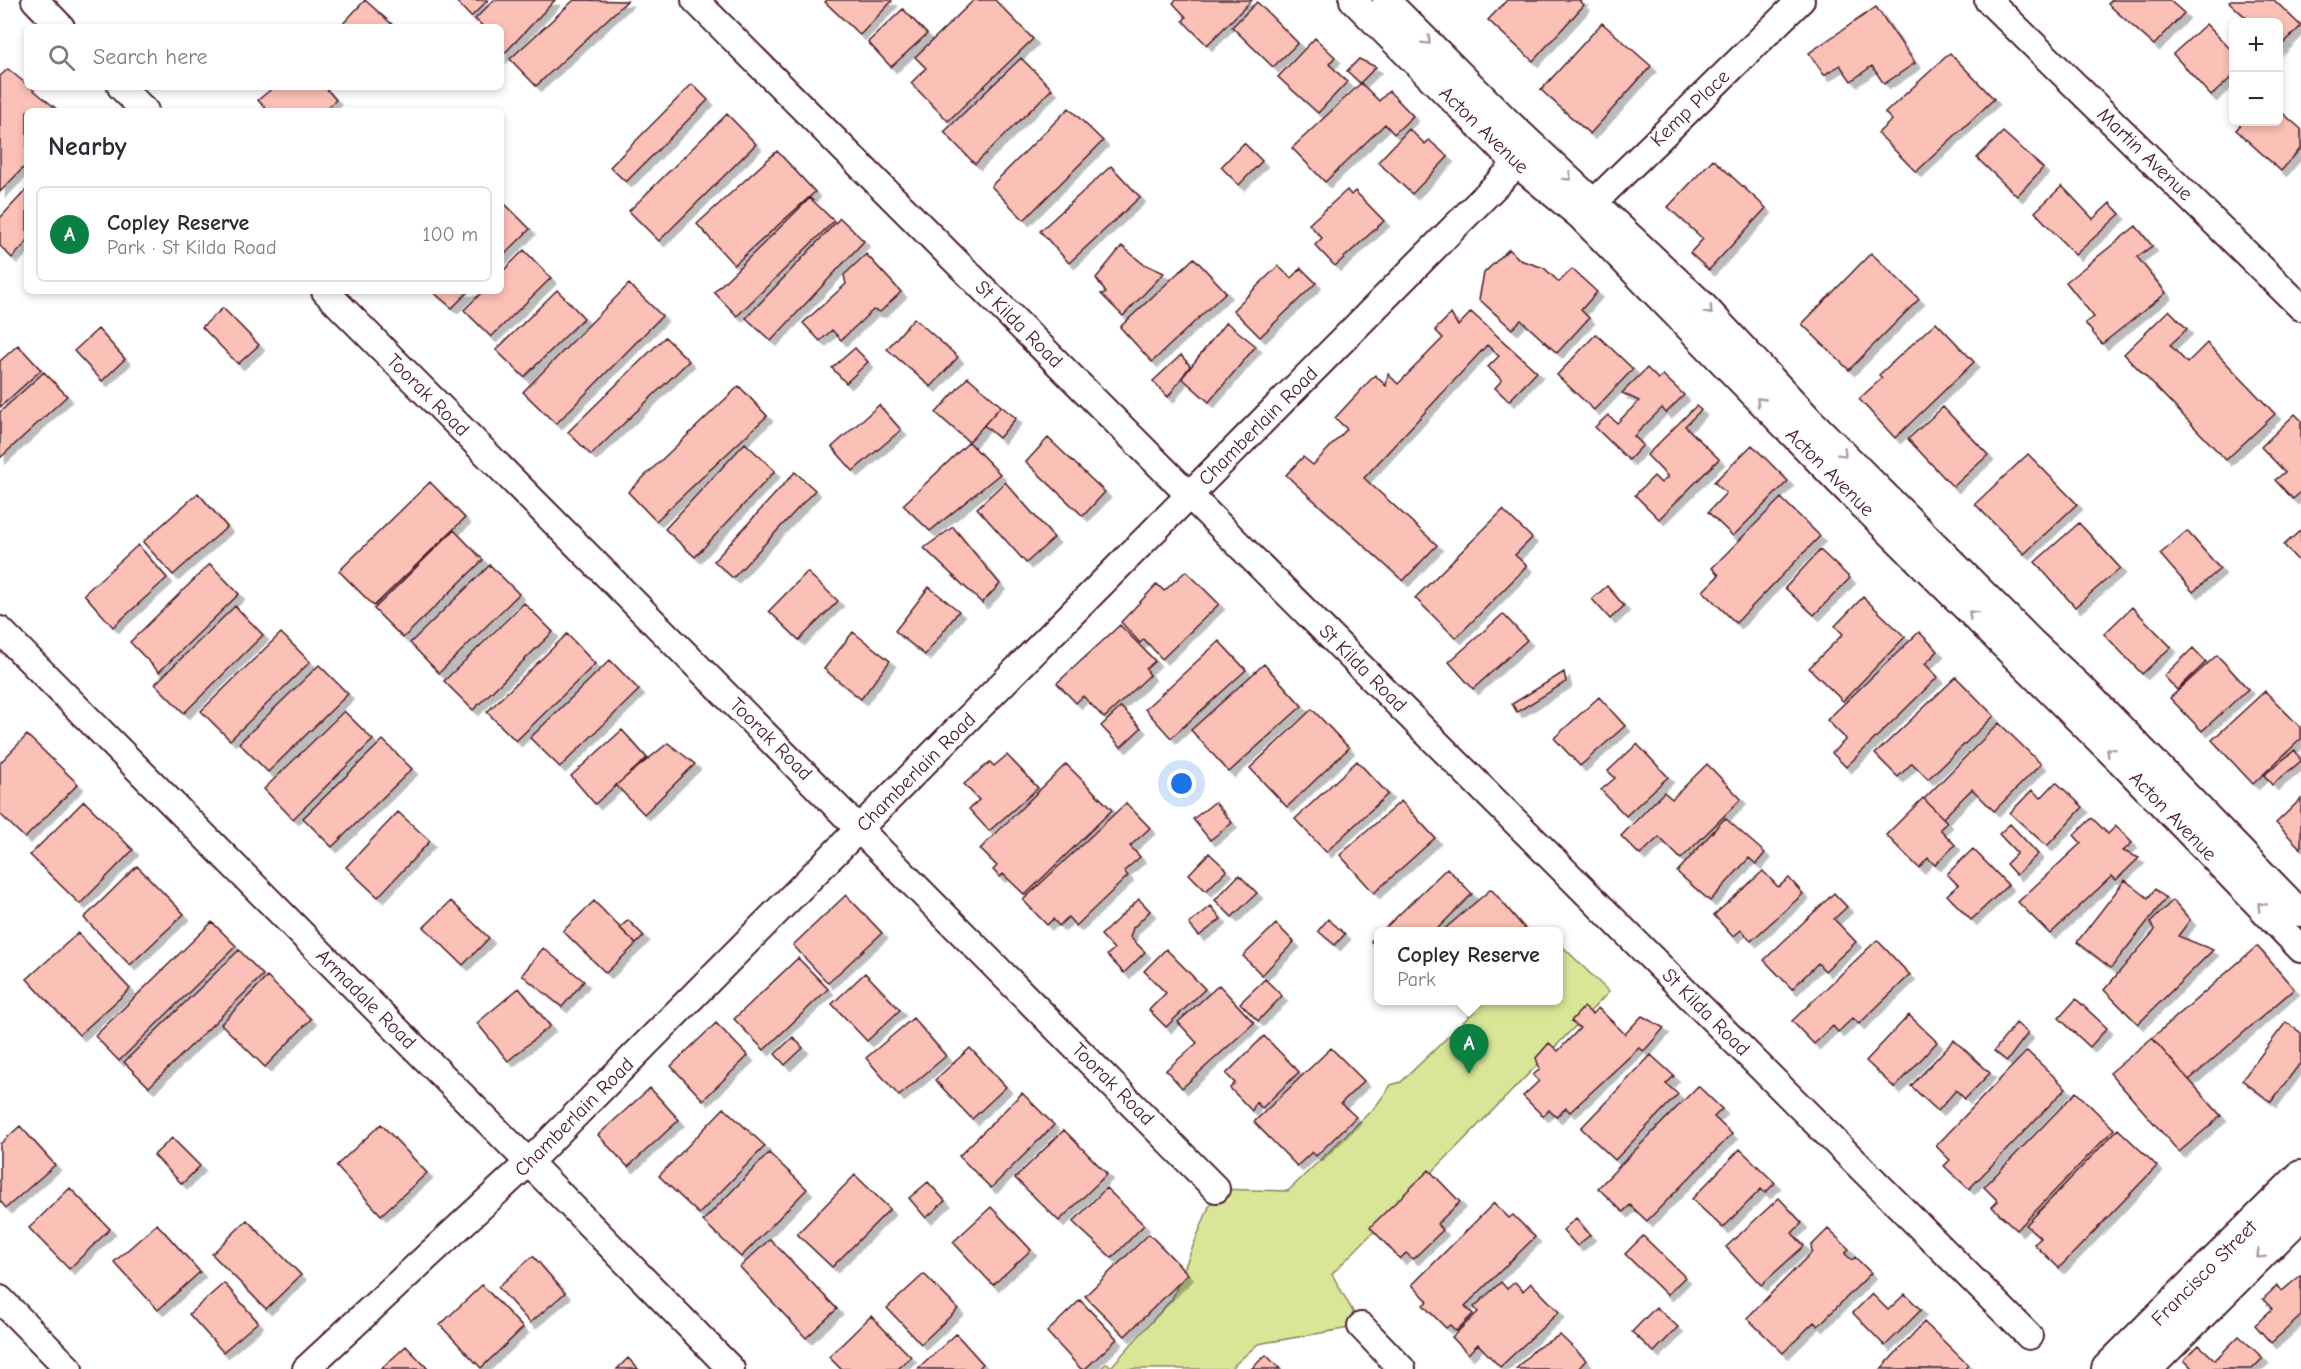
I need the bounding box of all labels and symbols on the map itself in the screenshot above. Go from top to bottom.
one-way arrow [1420,34,1431,45]
street label: Kemp Place [1646,65,1734,151]
street label: Acton Avenue [1434,82,1534,178]
street label: Martin Avenue [2092,103,2198,205]
one-way arrow [1561,170,1572,181]
street label: St Kilda Road [970,275,1068,373]
one-way arrow [1702,305,1713,315]
street label: Toorak Road [382,349,474,441]
street label: Chamberlain Road [1194,362,1322,490]
one-way arrow [1757,398,1768,409]
street label: Acton Avenue [1781,423,1879,521]
one-way arrow [1836,446,1846,457]
one-way arrow [1968,610,1979,621]
street label: St Kilda Road [1314,619,1412,717]
street label: Toorak Road [725,693,817,785]
street label: Chamberlain Road [852,708,980,836]
one-way arrow [2107,748,2118,759]
street label: Acton Avenue [2125,766,2221,866]
your location [1167,769,1196,798]
one-way arrow [2257,903,2268,913]
street label: Armadale Road [311,944,421,1054]
street label: St Kilda Road [1657,963,1755,1061]
pin: A [1450,1024,1488,1074]
street label: Toorak Road [1067,1038,1159,1130]
street label: Chamberlain Road [510,1053,638,1181]
street label: Francisco Street [2146,1215,2262,1331]
one-way arrow [2256,1247,2267,1258]

